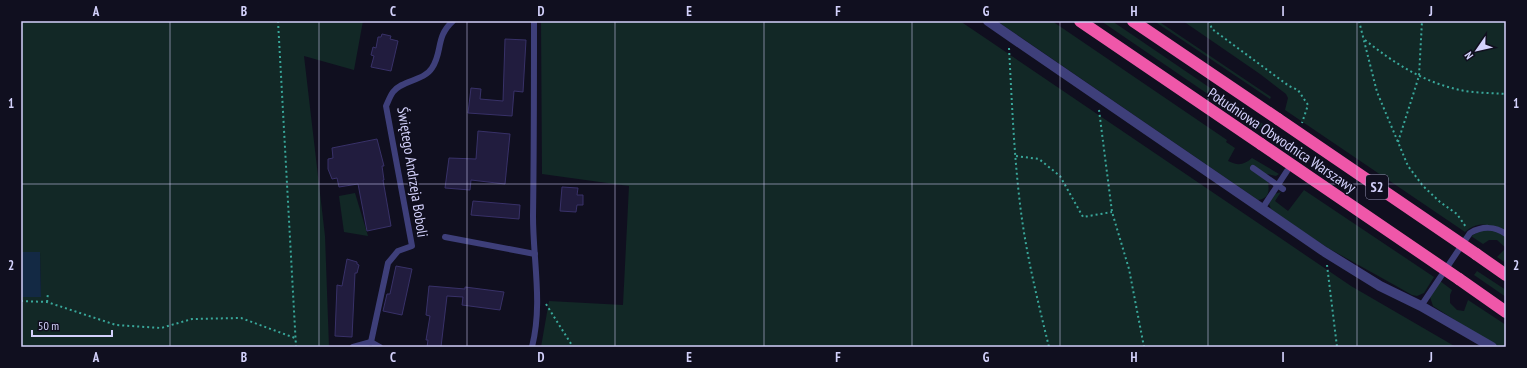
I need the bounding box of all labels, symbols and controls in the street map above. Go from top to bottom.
text: A [92,3,100,20]
text: B [241,3,247,20]
text: C [390,3,396,20]
text: D [538,3,545,20]
text: E [686,3,692,20]
text: F [835,3,841,20]
text: G [983,3,990,20]
text: H [1131,3,1138,20]
text: I [1281,3,1285,20]
text: J [1428,3,1433,20]
north arrow [1457,30,1497,70]
text: N [1461,49,1476,62]
street label: Południowa Obwodnica Warszawy [1204,83,1360,197]
text: 1 [8,95,14,112]
text: 1 [1513,95,1519,112]
street label: Świętego Andrzeja Boboli [393,105,433,239]
road number: S2 [1366,175,1388,199]
text: 2 [8,257,14,274]
text: 2 [1513,257,1519,274]
scale bar [32,312,112,338]
text: 50 m [38,318,59,333]
text: A [92,349,100,366]
text: B [241,349,247,366]
text: C [390,349,396,366]
text: D [538,349,545,366]
text: E [686,349,692,366]
text: F [835,349,841,366]
text: G [983,349,990,366]
text: H [1131,349,1138,366]
text: I [1281,349,1285,366]
text: J [1428,349,1433,366]

